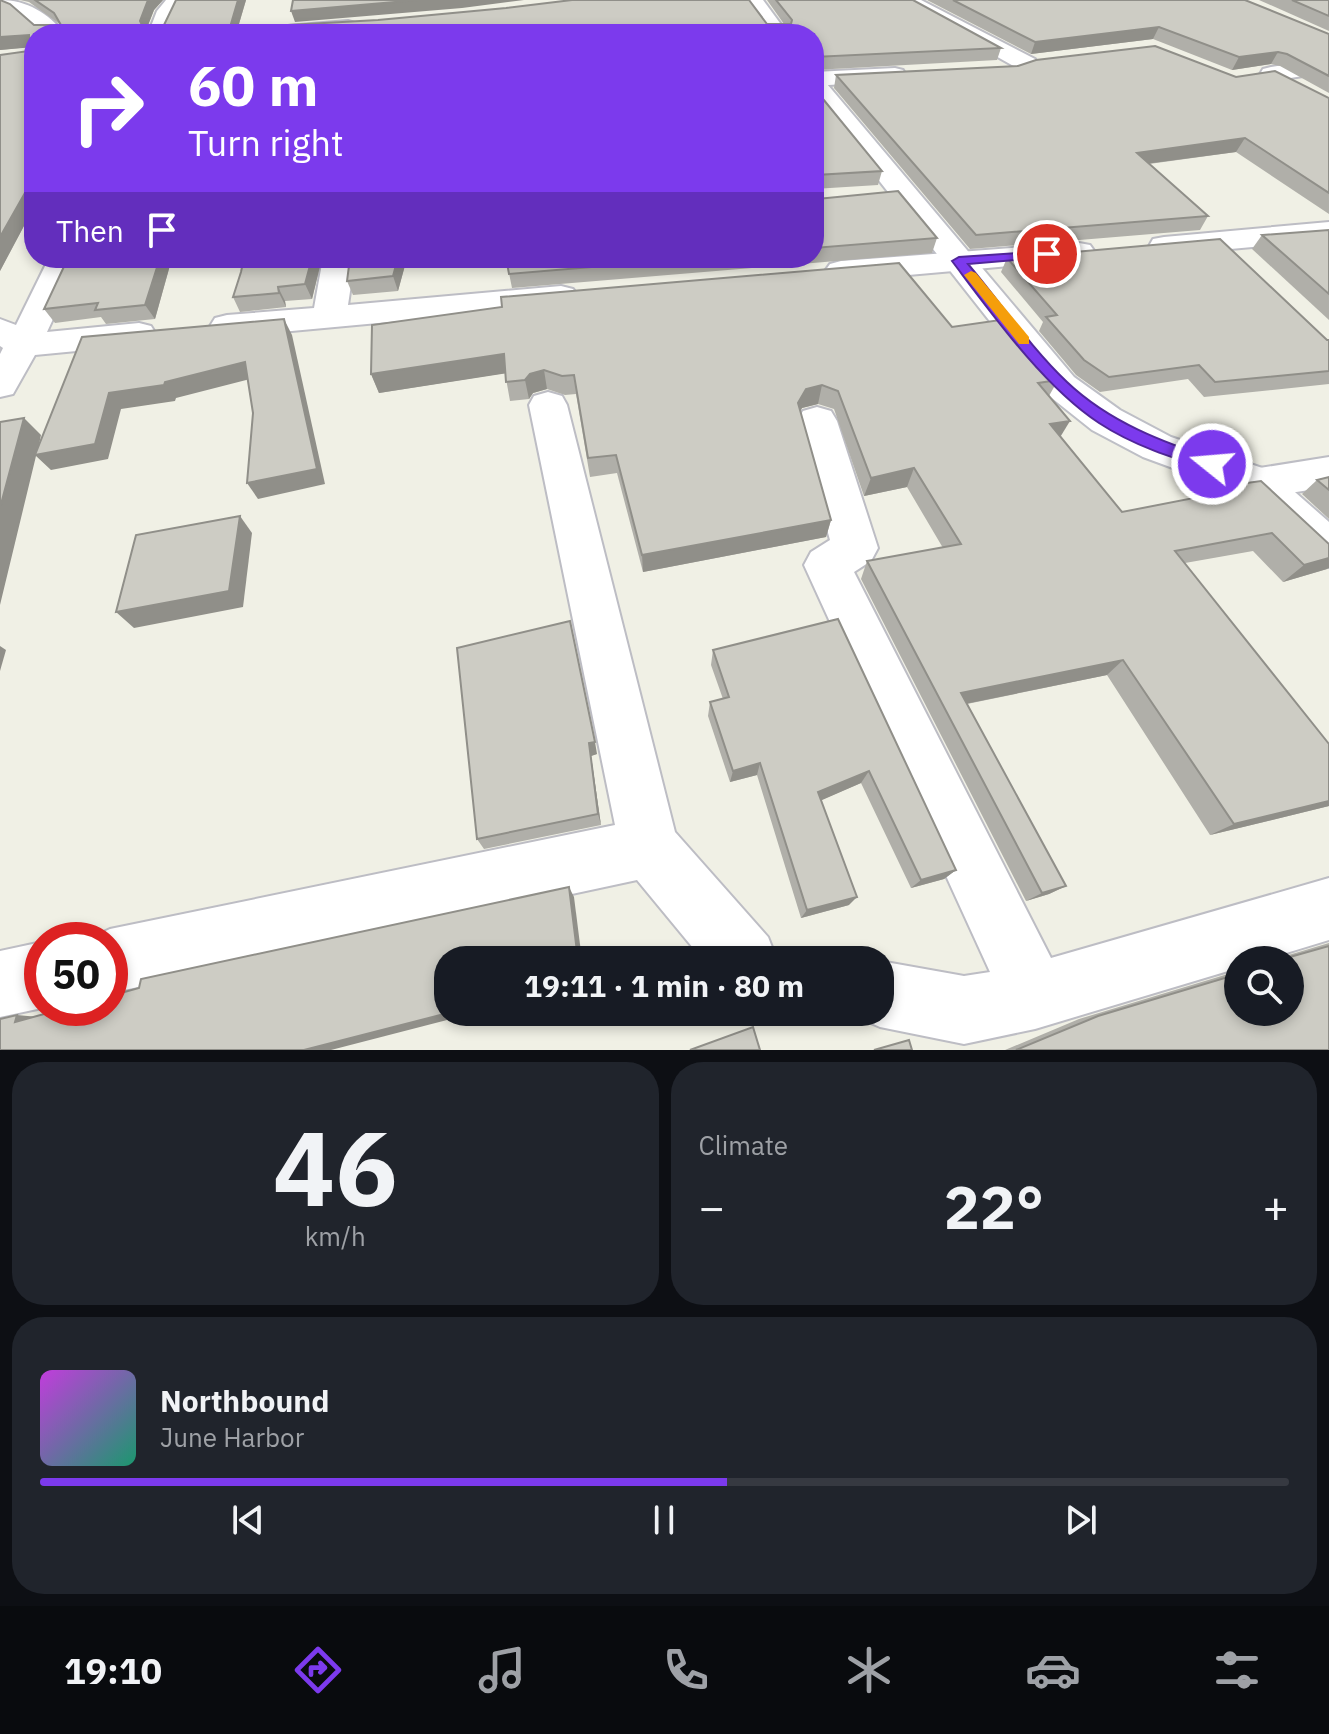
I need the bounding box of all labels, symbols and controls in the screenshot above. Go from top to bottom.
text: 60 m [188,49,318,121]
icon: right [56,56,160,160]
text: Turn right [188,119,344,166]
icon: arrive [140,208,184,252]
text: Then [56,211,124,250]
pin [1013,220,1081,288]
icon: arrive [1025,232,1069,276]
position arrow [1170,422,1254,506]
speed limit sign: 50 [24,922,128,1026]
map controls [1224,946,1304,1026]
button: search [1224,946,1304,1026]
text: 19:11 · 1 min · 80 m [524,966,804,1005]
text: 46 [273,1099,398,1235]
text: Climate [699,1128,788,1162]
text: 22° [944,1167,1044,1246]
text: − [699,1178,725,1235]
text: + [1263,1178,1289,1235]
text: km/h [305,1219,366,1253]
text: Northbound [160,1381,329,1420]
text: June Harbor [160,1420,304,1454]
icon: previous [226,1498,270,1542]
icon: pause [642,1498,686,1542]
icon: next [1059,1498,1103,1542]
icon: directions [290,1642,346,1698]
icon: music [474,1642,530,1698]
icon: phone [658,1642,714,1698]
icon: climate [841,1642,897,1698]
icon: car [1025,1642,1081,1698]
icon: filters [1209,1642,1265,1698]
text: 19:10 [64,1647,162,1694]

